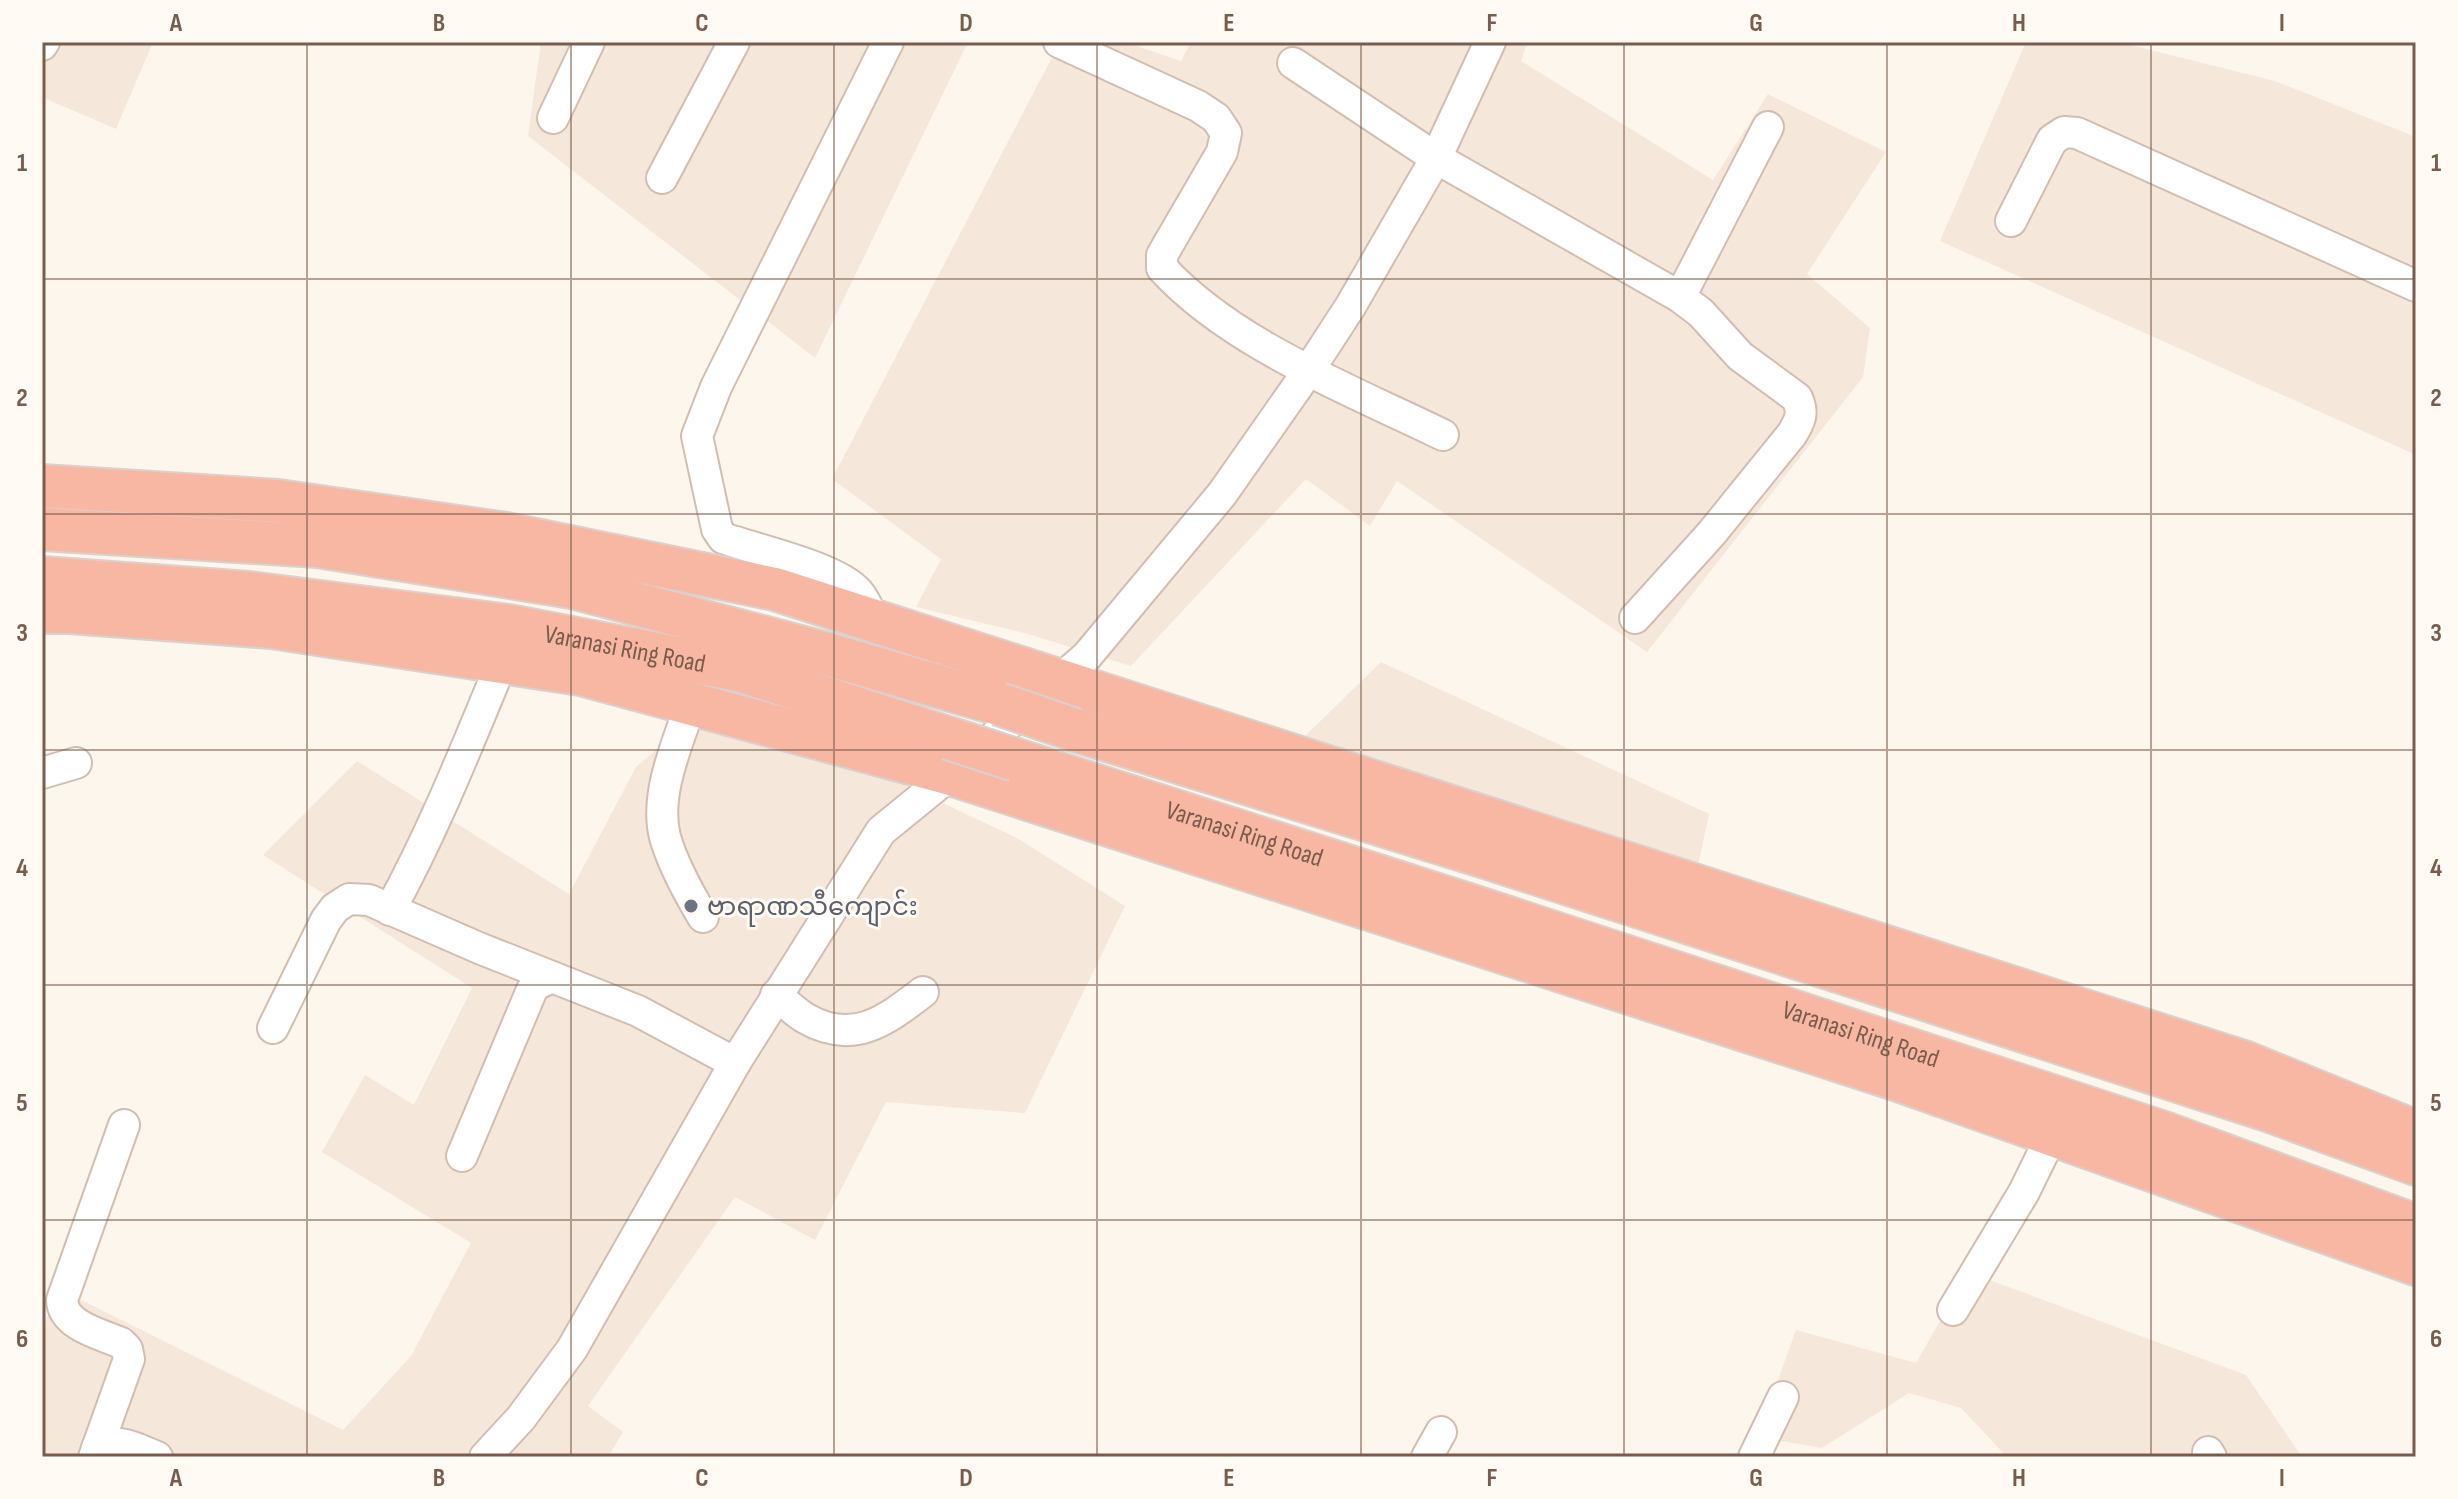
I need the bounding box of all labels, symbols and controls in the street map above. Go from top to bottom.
text: A [169,8,183,39]
text: B [433,8,445,39]
text: C [695,8,709,39]
text: D [959,8,973,39]
text: E [1223,8,1235,39]
text: F [1487,8,1498,39]
text: G [1749,8,1763,39]
text: H [2012,8,2026,39]
text: I [2279,8,2285,39]
text: 1 [17,148,27,179]
text: 1 [2431,148,2441,179]
text: 2 [16,383,28,414]
text: 2 [2430,383,2442,414]
text: 3 [16,618,28,649]
text: 3 [2430,618,2442,649]
street label: Varanasi Ring Road [542,619,708,680]
street label: Varanasi Ring Road [1162,795,1327,874]
text: 4 [16,853,28,884]
text: 4 [2430,853,2442,884]
place label: ဗာရာဏသီကျောင်း [707,889,918,927]
marker: ဗာရာဏသီကျောင်း [682,897,700,915]
street label: Varanasi Ring Road [1778,995,1943,1075]
text: 5 [16,1088,28,1119]
text: 5 [2430,1088,2442,1119]
text: 6 [16,1324,28,1355]
text: 6 [2430,1324,2442,1355]
text: A [169,1463,183,1494]
text: B [433,1463,445,1494]
text: C [695,1463,709,1494]
text: D [959,1463,973,1494]
text: E [1223,1463,1235,1494]
text: F [1487,1463,1498,1494]
text: G [1749,1463,1763,1494]
text: H [2012,1463,2026,1494]
text: I [2279,1463,2285,1494]

